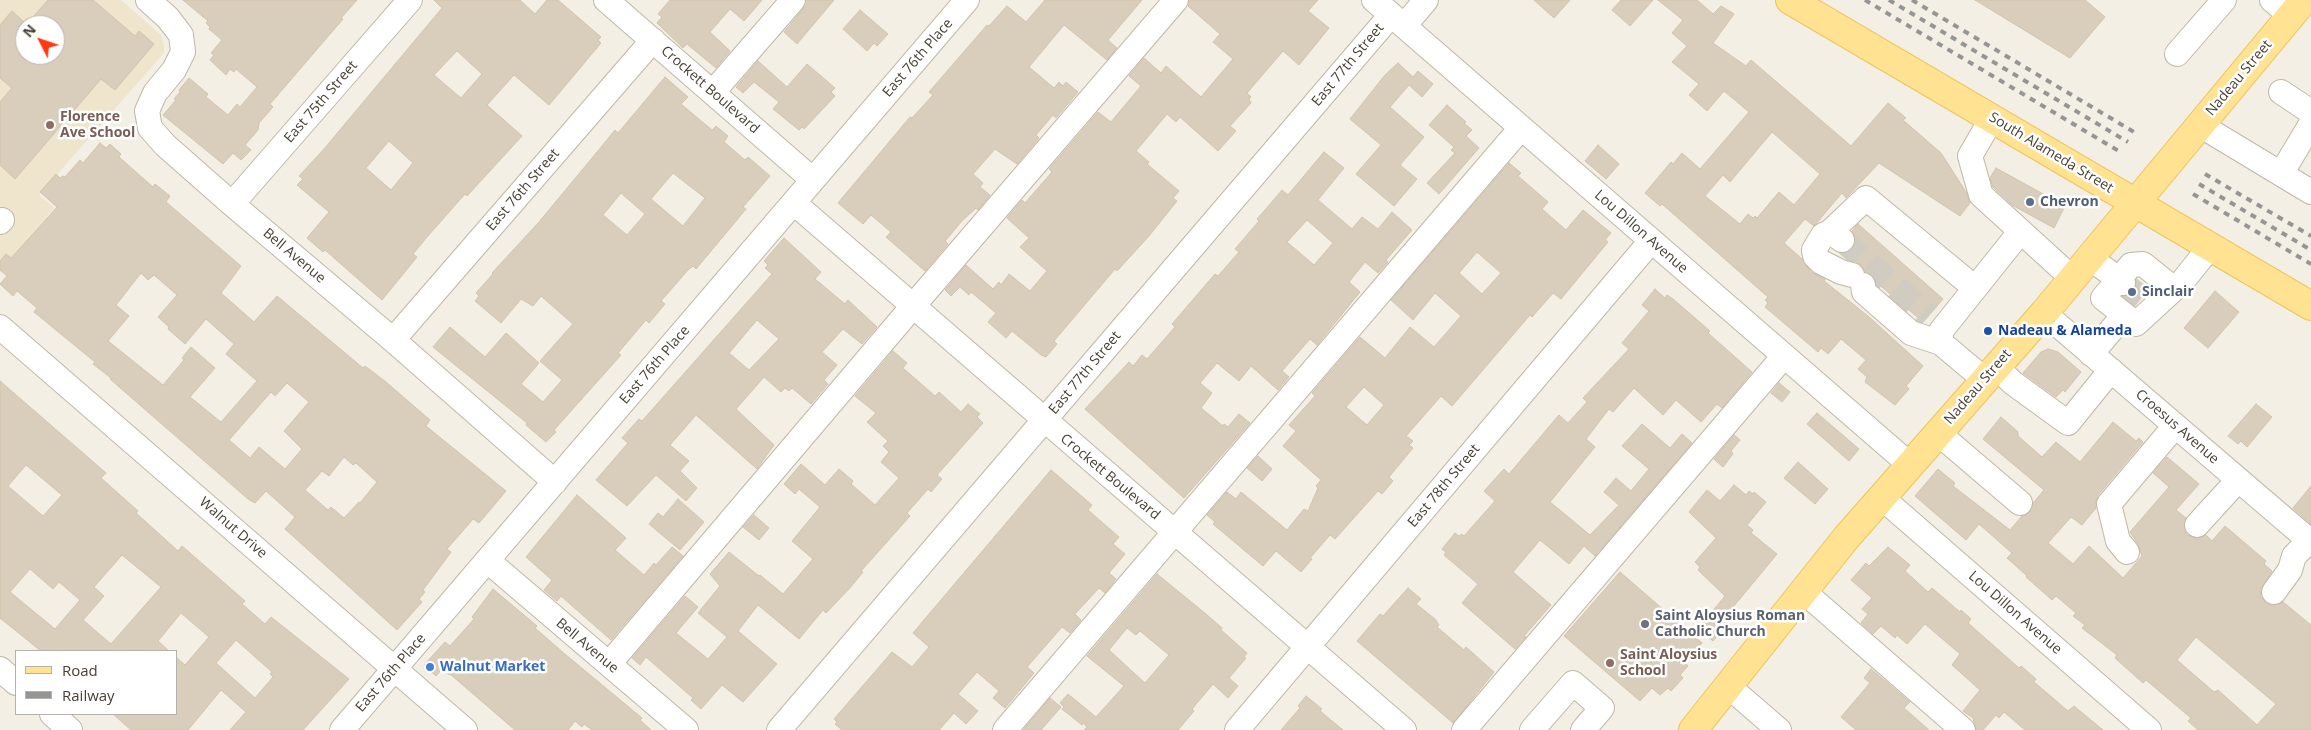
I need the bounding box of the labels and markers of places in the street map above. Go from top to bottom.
place label: Florence Ave School [60,109,135,142]
marker: Florence Ave School [44,119,56,131]
place label: Chevron [2040,194,2099,210]
marker: Chevron [2024,196,2036,208]
place label: Sinclair [2142,284,2194,300]
marker: Sinclair [2126,286,2138,298]
place label: Nadeau & Alameda [1998,323,2132,339]
marker: Nadeau & Alameda [1982,325,1994,337]
place label: Saint Aloysius Roman Catholic Church [1655,608,1805,640]
marker: Saint Aloysius Roman Catholic Church [1639,618,1651,630]
place label: Saint Aloysius School [1620,647,1717,680]
marker: Saint Aloysius School [1604,657,1616,669]
place label: Walnut Market [440,659,545,675]
marker: Walnut Market [424,661,436,673]

